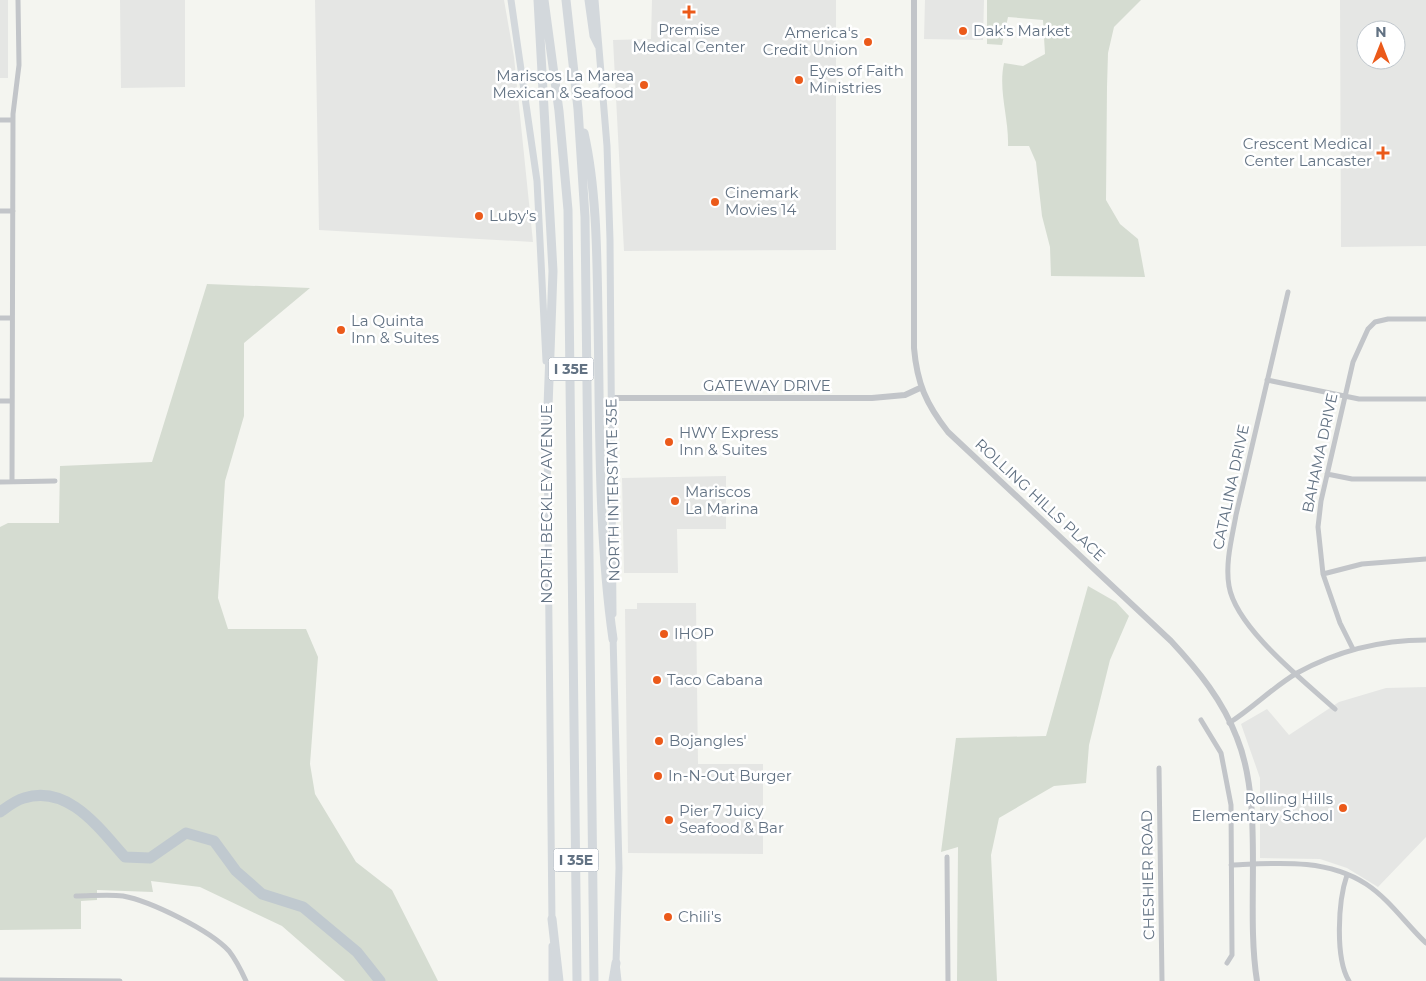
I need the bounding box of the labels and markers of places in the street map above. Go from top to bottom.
marker: Premise Medical Center [682,5,696,19]
place label: Premise Medical Center [632,20,746,56]
place label: Dak's Market [973,21,1070,40]
place label: America's Credit Union [763,23,858,59]
marker: Dak's Market [957,25,969,37]
marker: America's Credit Union [862,36,874,48]
place label: Eyes of Faith Ministries [809,61,904,97]
place label: Mariscos La Marea Mexican & Seafood [493,66,634,102]
marker: Eyes of Faith Ministries [793,74,805,86]
marker: Mariscos La Marea Mexican & Seafood [638,79,650,91]
place label: Crescent Medical Center Lancaster [1243,134,1372,170]
marker: Crescent Medical Center Lancaster [1376,146,1390,160]
place label: Cinemark Movies 14 [725,183,799,219]
marker: Cinemark Movies 14 [709,196,721,208]
place label: Luby's [489,206,536,225]
marker: Luby's [473,210,485,222]
place label: La Quinta Inn & Suites [351,311,439,347]
marker: La Quinta Inn & Suites [335,324,347,336]
place label: HWY Express Inn & Suites [679,423,778,459]
marker: HWY Express Inn & Suites [663,436,675,448]
place label: Mariscos La Marina [685,482,759,518]
marker: Mariscos La Marina [669,495,681,507]
place label: IHOP [674,624,714,643]
marker: IHOP [658,628,670,640]
place label: Taco Cabana [667,670,763,689]
marker: Taco Cabana [651,674,663,686]
place label: Bojangles' [669,731,747,750]
marker: Bojangles' [653,735,665,747]
place label: In-N-Out Burger [668,766,792,785]
marker: In-N-Out Burger [652,770,664,782]
place label: Rolling Hills Elementary School [1192,789,1333,825]
place label: Pier 7 Juicy Seafood & Bar [679,801,784,837]
marker: Rolling Hills Elementary School [1337,802,1349,814]
marker: Pier 7 Juicy Seafood & Bar [663,814,675,826]
place label: Chili's [678,907,721,926]
marker: Chili's [662,911,674,923]

